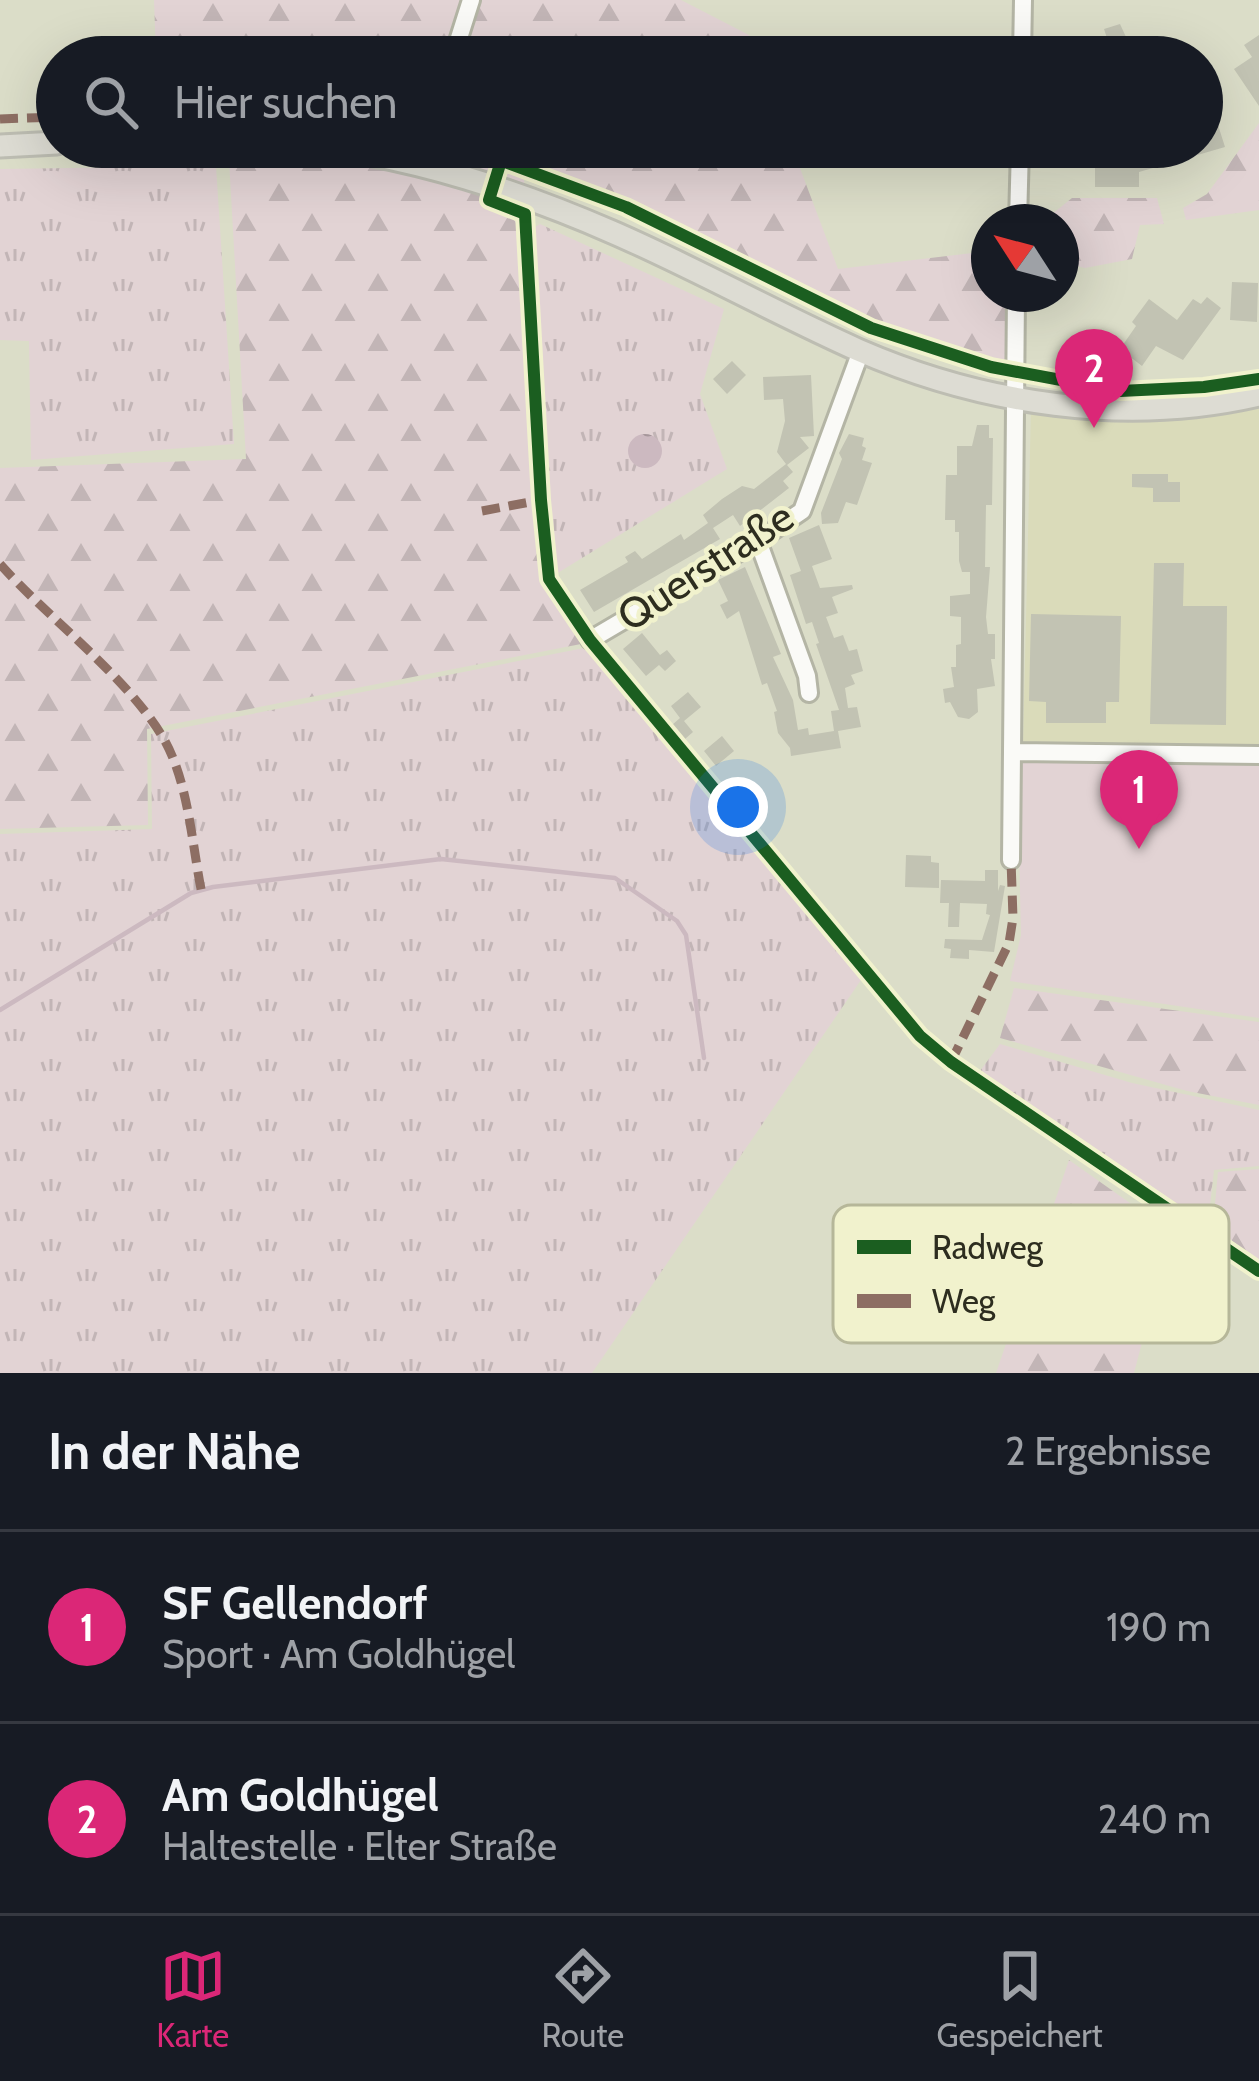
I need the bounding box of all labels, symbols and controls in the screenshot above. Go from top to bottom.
search box [36,36,1223,168]
icon: search [78,69,144,135]
text: Hier suchen [174,75,398,129]
north arrow [971,204,1079,312]
pin: 2 [1055,329,1133,428]
street label: Querstraße [607,490,803,642]
pin: 1 [1100,750,1178,849]
your location [708,777,768,837]
legend [833,1205,1229,1343]
text: Radweg [932,1227,1044,1267]
text: Weg [932,1281,996,1321]
text: In der Nähe [48,1420,301,1482]
text: 2 Ergebnisse [1005,1427,1211,1475]
text: SF Gellendorf [162,1576,428,1630]
text: 1 [80,1603,94,1651]
text: 190 m [1106,1603,1211,1651]
text: Sport · Am Goldhügel [162,1630,515,1678]
text: Am Goldhügel [162,1768,439,1822]
text: 2 [77,1795,97,1843]
text: 240 m [1098,1795,1211,1843]
text: Haltestelle · Elter Straße [162,1822,557,1870]
tab: Karte [156,1943,229,2055]
tab: Route [542,1943,624,2055]
tab: Gespeichert [937,1943,1103,2055]

